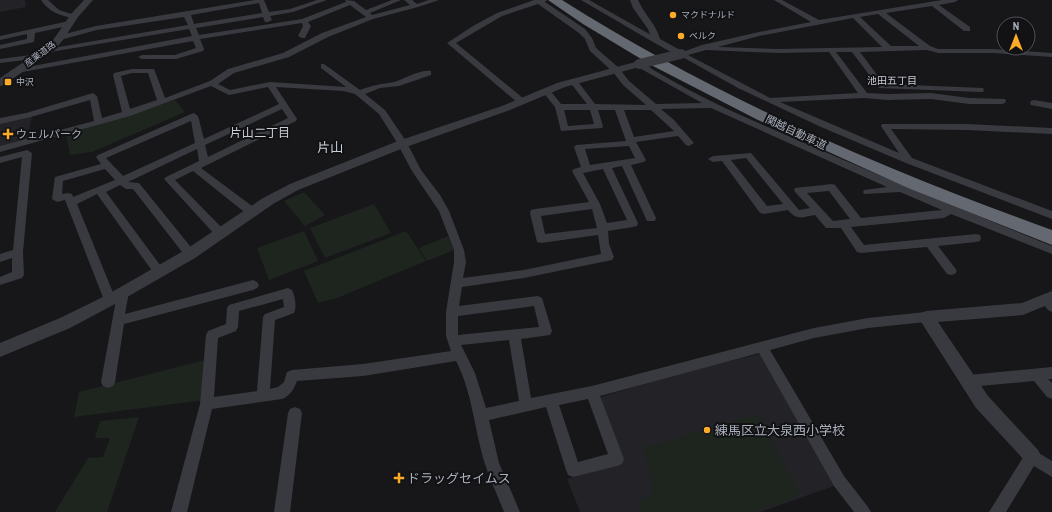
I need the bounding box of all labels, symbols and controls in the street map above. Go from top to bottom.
place label: マクドナルド [681,9,735,21]
marker: マクドナルド [668,10,678,20]
north arrow [996,16,1036,56]
text: N [1013,19,1019,33]
place label: ベルク [689,30,716,42]
marker: ベルク [676,31,686,41]
street label: 産業道路 [22,38,58,70]
district label: 池田五丁目 [867,74,917,87]
place label: 中沢 [16,76,34,88]
marker: 中沢 [3,77,13,87]
street label: 関越自動車道 [763,112,829,152]
district label: 片山二丁目 [230,125,290,141]
place label: ウェルパーク [16,127,82,141]
marker: ウェルパーク [3,129,13,139]
district label: 片山 [317,139,343,156]
place label: 練馬区立大泉西小学校 [715,422,845,439]
marker: 練馬区立大泉西小学校 [702,425,712,435]
place label: ドラッグセイムス [407,470,511,487]
marker: ドラッグセイムス [394,473,404,483]

